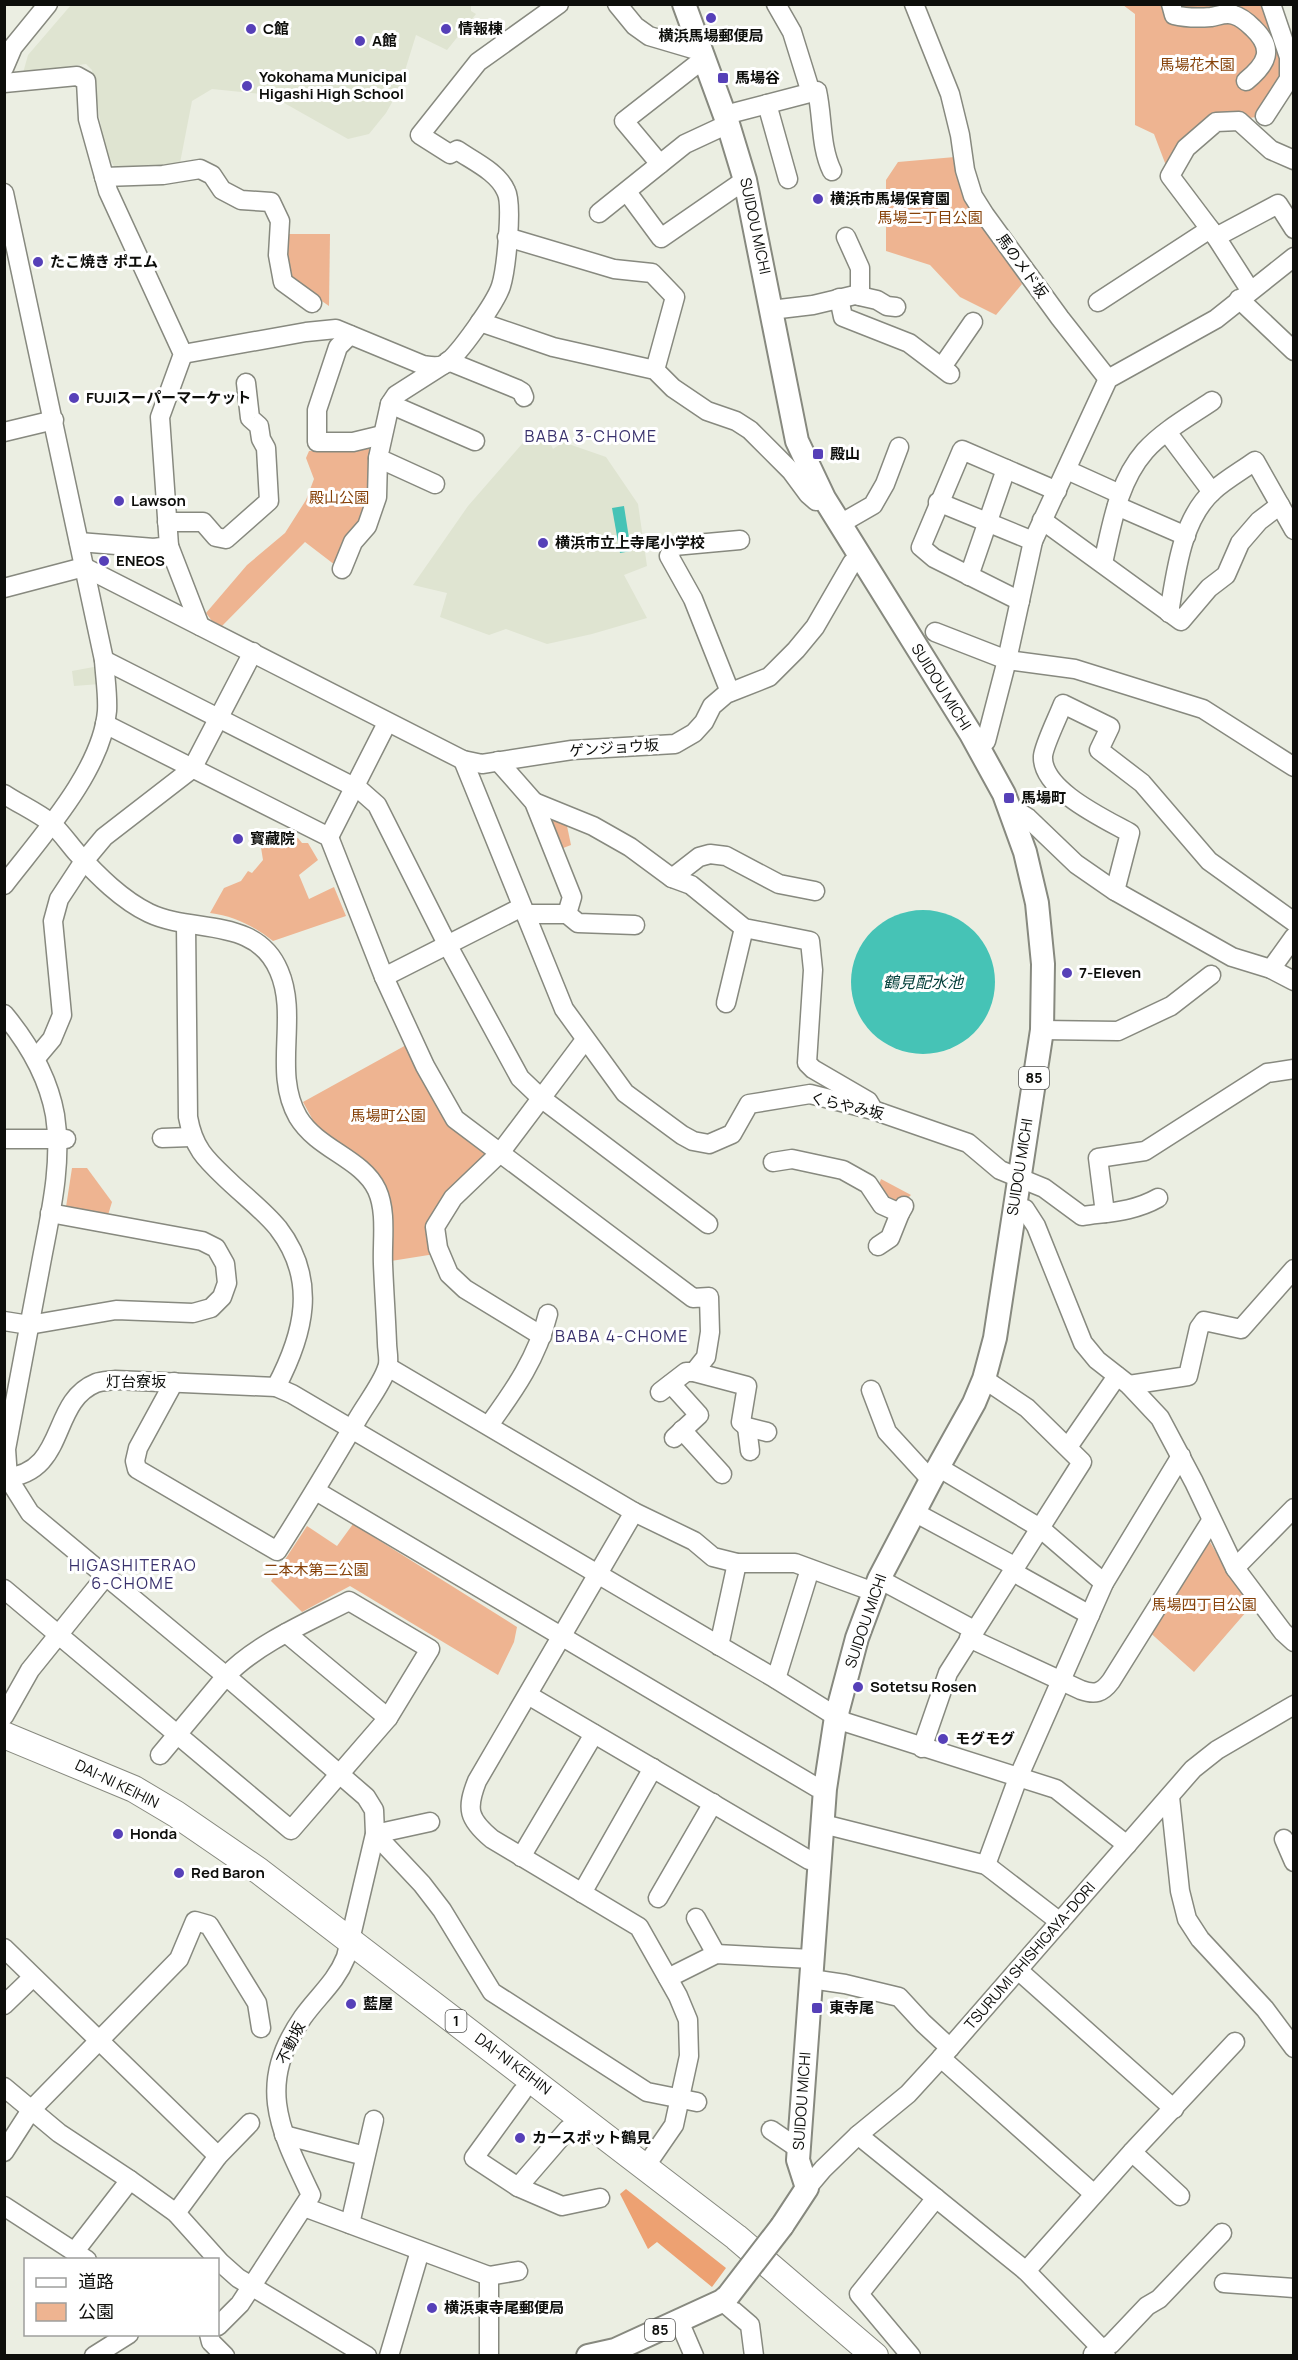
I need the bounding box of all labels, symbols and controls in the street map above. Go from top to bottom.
marker: 横浜馬場郵便局 [704,11,718,25]
place label: C館 [263,18,289,39]
place label: 情報棟 [458,18,503,39]
marker: C館 [244,22,258,36]
marker: 情報棟 [439,22,453,36]
place label: 横浜馬場郵便局 [658,25,764,46]
place label: A館 [372,30,397,51]
marker: A館 [353,34,367,48]
park label: 馬場花木園 [1159,54,1235,75]
place label: Yokohama Municipal Higashi High School [259,66,407,104]
place label: 馬場谷 [735,67,780,88]
marker: 馬場谷 [716,71,730,85]
marker: Yokohama Municipal Higashi High School [240,79,254,93]
street label: SUIDOU MICHI [735,176,776,276]
place label: 横浜市馬場保育園 [830,188,950,209]
marker: 横浜市馬場保育園 [811,192,825,206]
park label: 馬場二丁目公園 [877,207,983,228]
street label: 馬のメド坂 [992,229,1053,302]
place label: たこ焼き ポエム [50,251,158,272]
marker: たこ焼き ポエム [31,255,45,269]
place label: FUJIスーパーマーケット [86,387,251,408]
marker: FUJIスーパーマーケット [67,391,81,405]
district label: BABA 3-CHOME [524,425,658,447]
place label: 殿山 [830,443,860,464]
marker: 殿山 [811,447,825,461]
park label: 殿山公園 [309,487,369,508]
place label: Lawson [131,490,186,511]
marker: Lawson [112,494,126,508]
place label: 横浜市立上寺尾小学校 [555,532,705,553]
marker: 横浜市立上寺尾小学校 [536,536,550,550]
place label: ENEOS [116,550,165,571]
marker: ENEOS [97,554,111,568]
street label: SUIDOU MICHI [906,639,976,734]
street label: ゲンジョウ坂 [568,734,660,761]
place label: 馬場町 [1021,787,1066,808]
marker: 馬場町 [1002,791,1016,805]
place label: 寳藏院 [250,828,295,849]
marker: 寳藏院 [231,832,245,846]
place label: 7-Eleven [1079,962,1141,983]
marker: 7-Eleven [1060,966,1074,980]
water label: 鶴見配水池 [883,971,965,993]
road number: 85 [1019,1067,1049,1089]
street label: くらやみ坂 [808,1087,886,1124]
park label: 馬場町公園 [350,1105,426,1126]
street label: SUIDOU MICHI [1001,1117,1038,1217]
district label: BABA 4-CHOME [555,1325,689,1347]
street label: 灯台寮坂 [106,1371,166,1392]
district label: HIGASHITERAO 6-CHOME [69,1554,197,1594]
park label: 二本木第二公園 [263,1559,369,1580]
street label: SUIDOU MICHI [840,1571,891,1671]
park label: 馬場四丁目公園 [1151,1594,1257,1615]
place label: Sotetsu Rosen [870,1676,977,1697]
marker: Sotetsu Rosen [851,1680,865,1694]
place label: モグモグ [955,1728,1015,1749]
marker: モグモグ [936,1732,950,1746]
street label: DAI-NI KEIHIN [72,1754,163,1813]
place label: Honda [130,1823,177,1844]
marker: Honda [111,1827,125,1841]
place label: Red Baron [191,1862,265,1883]
marker: Red Baron [172,1866,186,1880]
street label: TSURUMI SHISHIGAYA-DORI [959,1877,1100,2034]
place label: 藍屋 [363,1993,393,2014]
marker: 藍屋 [344,1997,358,2011]
place label: 東寺尾 [829,1997,874,2018]
marker: 東寺尾 [810,2001,824,2015]
road number: 1 [446,2010,466,2032]
street label: 不動坂 [271,2018,310,2068]
street label: DAI-NI KEIHIN [471,2028,556,2099]
street label: SUIDOU MICHI [788,2051,815,2151]
place label: カースポット鶴見 [532,2127,651,2148]
marker: カースポット鶴見 [513,2131,527,2145]
legend [24,2258,219,2336]
text: 道路 [78,2269,114,2293]
place label: 横浜東寺尾郵便局 [444,2297,564,2318]
text: 公園 [78,2299,114,2323]
marker: 横浜東寺尾郵便局 [425,2301,439,2315]
road number: 85 [645,2319,675,2341]

